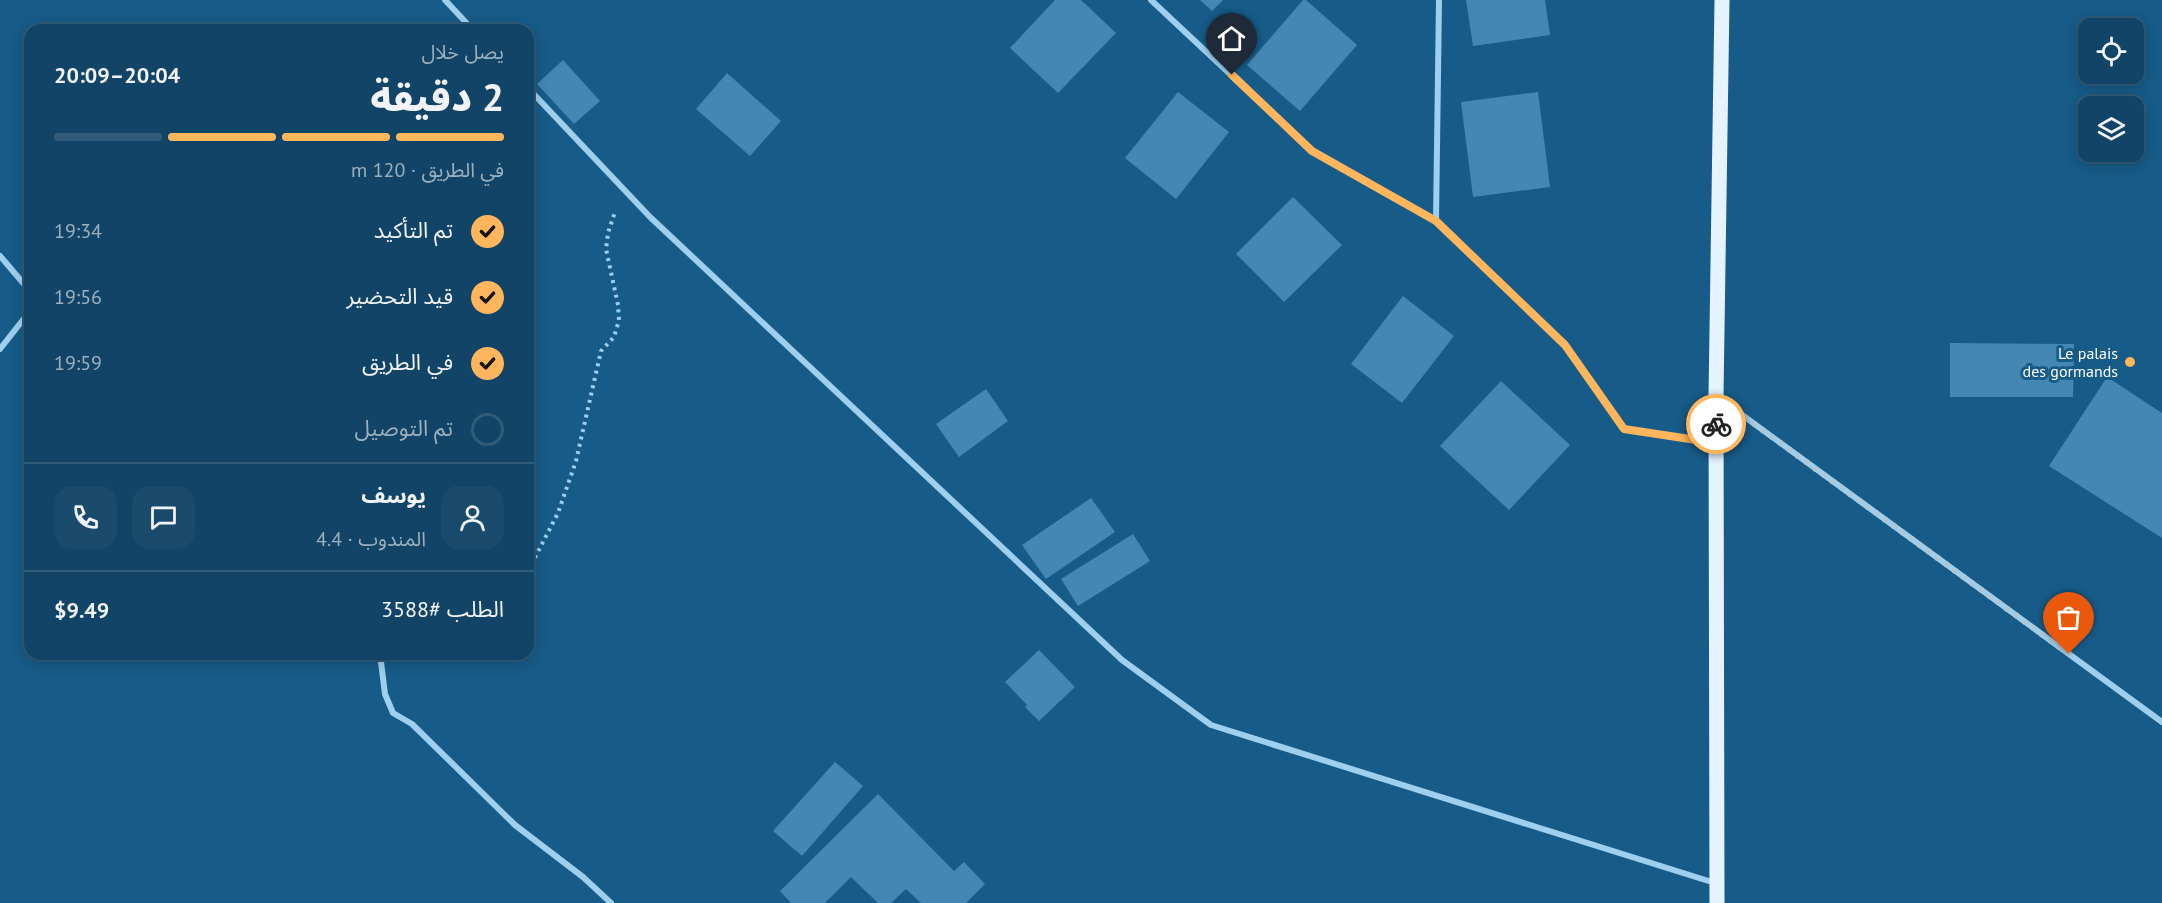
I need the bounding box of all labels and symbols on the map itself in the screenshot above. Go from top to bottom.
pin [1206,13,1257,75]
place label: Le palais des gormands [2023,343,2118,381]
marker: Le palais des gormands [2123,355,2137,369]
courier [1686,394,1746,454]
pin [2043,592,2094,654]

